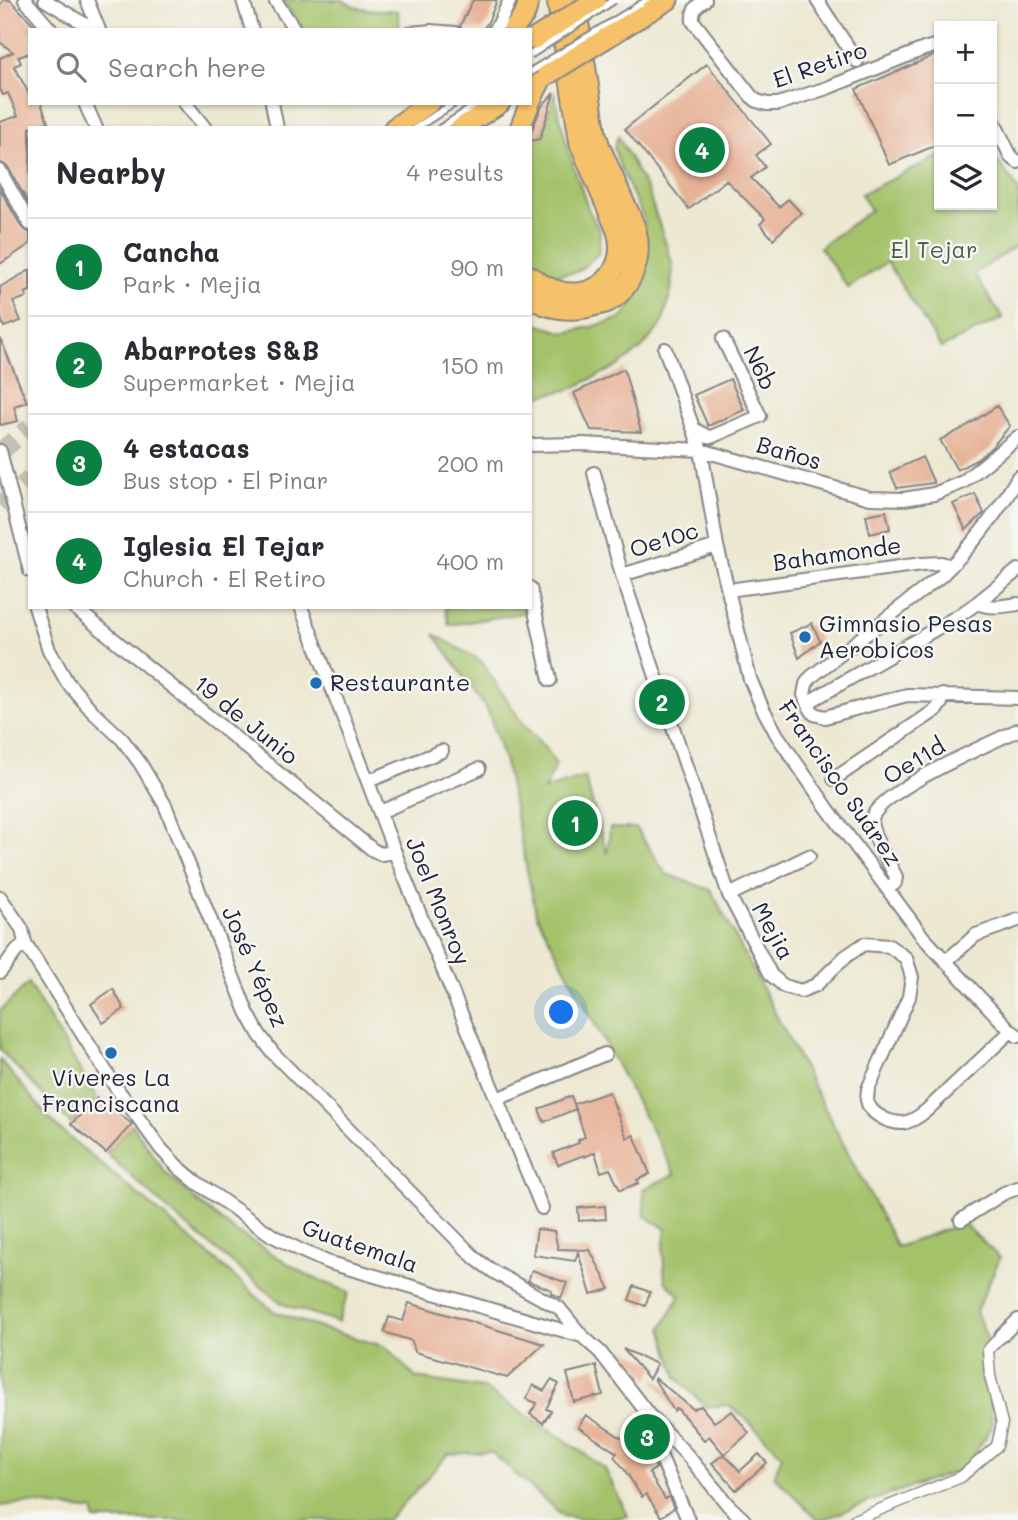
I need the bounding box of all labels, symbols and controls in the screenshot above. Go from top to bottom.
map controls [934,21,997,210]
button: + [934,21,997,84]
search box [28,28,532,105]
street label: El Retiro [769,34,871,94]
icon: search [52,48,90,86]
text: Search here [108,50,266,84]
button: − [934,84,997,147]
pin: 4 [679,124,725,176]
button: layers [934,147,997,210]
text: Nearby [56,152,166,192]
text: 4 results [407,157,504,187]
park label: El Tejar [891,234,977,264]
text: Cancha [123,235,220,269]
text: 1 [74,252,84,282]
text: 90 m [451,252,504,282]
text: Park · Mejia [123,269,262,299]
text: Abarrotes S&B [123,333,319,367]
street label: N6b [737,341,784,395]
text: 2 [73,350,85,380]
text: 150 m [440,350,504,380]
text: Supermarket · Mejia [123,367,356,397]
street label: Baños [753,429,825,476]
text: 4 estacas [123,431,250,465]
text: 3 [72,448,86,478]
text: 200 m [437,448,504,478]
text: Bus stop · El Pinar [123,465,328,495]
street label: Oe10c [626,514,702,564]
text: Iglesia El Tejar [123,529,325,563]
street label: Bahamonde [771,529,903,577]
text: 4 [72,546,86,576]
text: 400 m [436,546,504,576]
text: Church · El Retiro [123,563,325,593]
place label: Gimnasio Pesas Aerobicos [819,608,993,664]
marker: Gimnasio Pesas Aerobicos [797,629,813,645]
place label: Restaurante [330,667,470,697]
street label: 19 de Junio [188,668,305,771]
marker: Restaurante [308,675,324,691]
pin: 2 [639,676,685,728]
street label: Francisco Suárez [772,693,909,871]
street label: Oe11d [877,730,950,790]
pin: 1 [552,797,598,849]
street label: Joel Monroy [400,832,478,969]
street label: Mejia [746,896,802,965]
street label: José Yépez [216,901,296,1032]
your location [544,995,578,1029]
marker: Víveres La Franciscana [103,1045,119,1061]
place label: Víveres La Franciscana [42,1062,180,1118]
street label: Guatemala [298,1211,422,1279]
pin: 3 [624,1411,670,1463]

